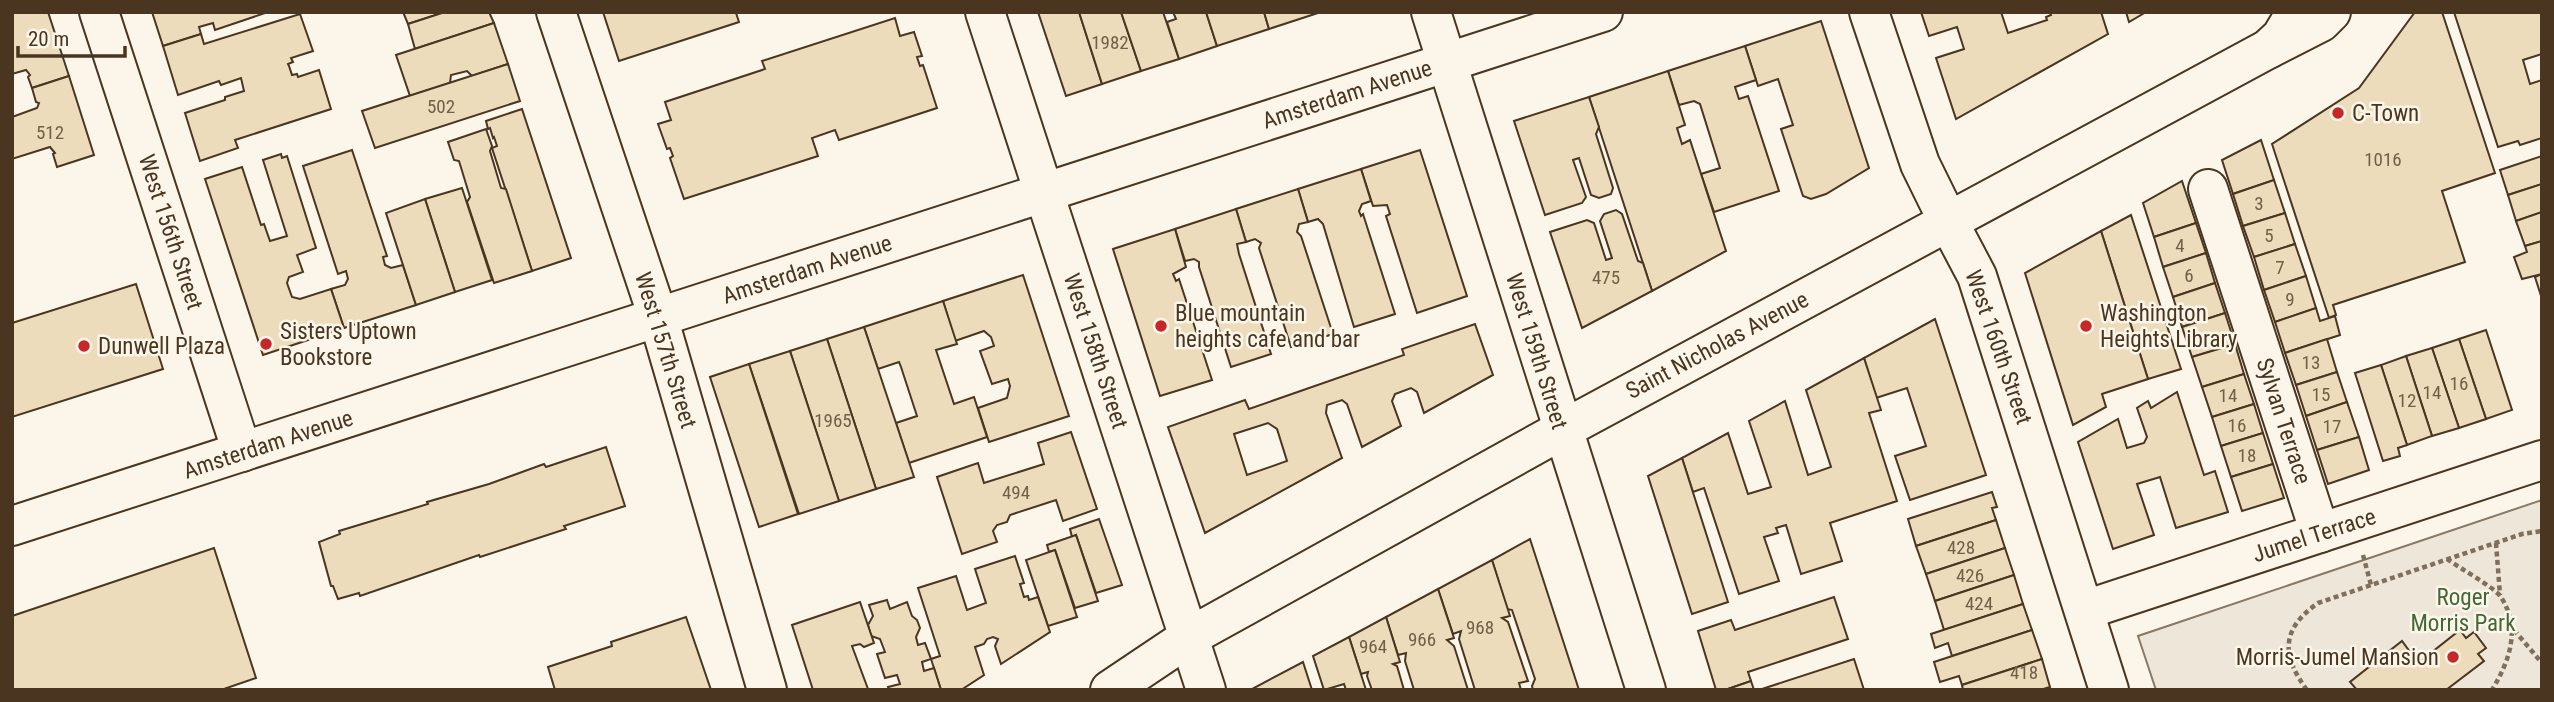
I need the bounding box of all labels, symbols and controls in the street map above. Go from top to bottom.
scale bar [18,14,124,58]
text: 20 m [28,27,69,51]
house number: 1982 [1091,31,1129,54]
street label: Amsterdam Avenue [1259,54,1435,135]
house number: 502 [427,95,455,118]
place label: C-Town [2352,100,2419,127]
marker: C-Town [2330,105,2346,121]
house number: 512 [36,121,64,144]
house number: 1016 [2364,148,2402,171]
street label: West 156th Street [133,151,208,313]
house number: 3 [2254,192,2264,215]
house number: 5 [2264,224,2274,247]
street label: Amsterdam Avenue [719,229,895,310]
house number: 4 [2175,234,2185,257]
house number: 7 [2275,256,2285,279]
house number: 6 [2184,264,2194,287]
house number: 475 [1592,266,1620,289]
street label: West 160th Street [1959,266,2038,428]
street label: West 157th Street [629,269,702,431]
street label: West 158th Street [1058,270,1133,432]
street label: West 159th Street [1500,270,1573,432]
street label: Saint Nicholas Avenue [1621,286,1813,405]
house number: 9 [2285,288,2295,311]
place label: Blue mountain heights cafe and bar [1175,300,1360,353]
place label: Washington Heights Library [2100,300,2238,353]
place label: Sisters Uptown Bookstore [280,318,417,371]
marker: Blue mountain heights cafe and bar [1153,318,1169,334]
marker: Washington Heights Library [2078,318,2094,334]
place label: Dunwell Plaza [98,333,225,360]
marker: Sisters Uptown Bookstore [258,336,274,352]
marker: Dunwell Plaza [76,338,92,354]
house number: 13 [2302,351,2320,374]
street label: Sylvan Terrace [2250,355,2317,488]
house number: 16 [2450,372,2468,395]
house number: 14 [2423,381,2441,404]
house number: 15 [2312,383,2330,406]
house number: 14 [2219,384,2237,407]
house number: 12 [2398,389,2416,412]
street label: Amsterdam Avenue [180,404,356,485]
house number: 1965 [814,409,852,432]
house number: 16 [2228,414,2246,437]
house number: 17 [2323,415,2341,438]
house number: 18 [2238,444,2256,467]
house number: 494 [1002,481,1030,504]
street label: Jumel Terrace [2249,503,2379,568]
house number: 428 [1947,536,1975,559]
house number: 426 [1956,564,1984,587]
park label: Roger Morris Park [2411,584,2516,637]
house number: 424 [1965,592,1993,615]
house number: 968 [1466,616,1494,639]
house number: 966 [1408,628,1436,651]
house number: 964 [1359,635,1387,658]
place label: Morris-Jumel Mansion [2236,644,2439,671]
marker: Morris-Jumel Mansion [2445,649,2461,665]
house number: 418 [2010,661,2038,684]

